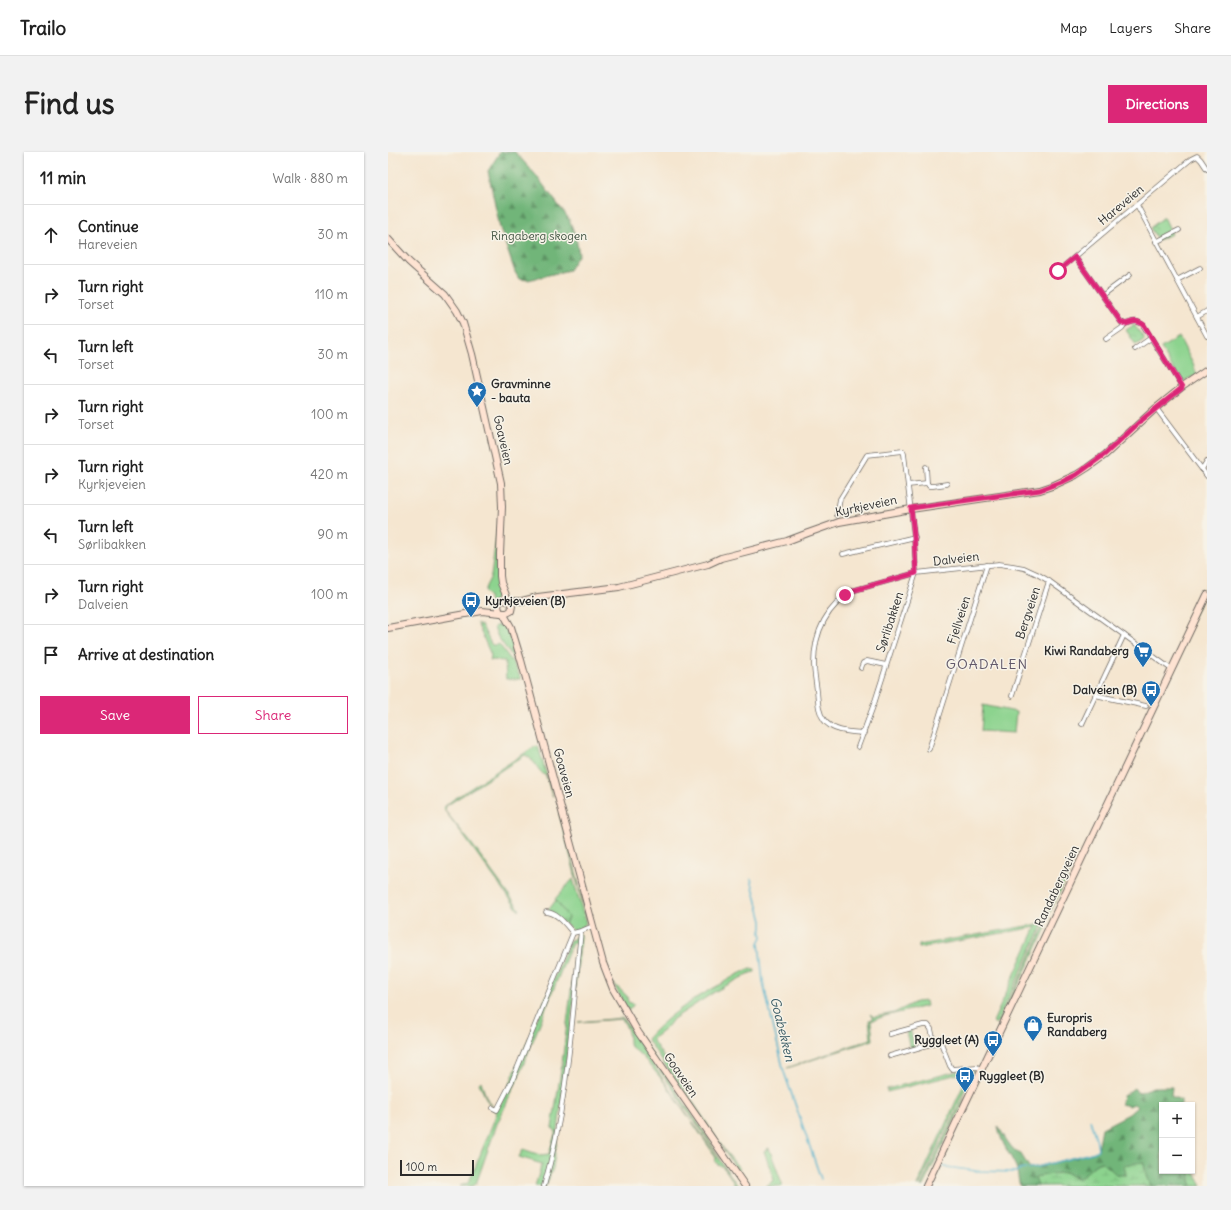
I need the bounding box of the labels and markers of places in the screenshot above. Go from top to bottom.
place label: Gravminne - bauta [491,376,551,405]
place icon: Gravminne - bauta [466,380,488,408]
bus stop icon: Kyrkjeveien (B) [460,590,482,618]
place label: Kyrkjeveien (B) [485,593,566,609]
supermarket icon: Kiwi Randaberg [1132,640,1154,668]
place label: Kiwi Randaberg [1044,643,1129,659]
bus stop icon: Dalveien (B) [1140,679,1162,707]
place label: Dalveien (B) [1073,682,1137,698]
place label: Europris Randaberg [1047,1010,1107,1040]
shop icon: Europris Randaberg [1022,1014,1044,1042]
bus stop icon: Ryggleet (A) [982,1029,1004,1057]
place label: Ryggleet (A) [914,1032,979,1048]
bus stop icon: Ryggleet (B) [954,1065,976,1093]
place label: Ryggleet (B) [979,1068,1045,1084]

